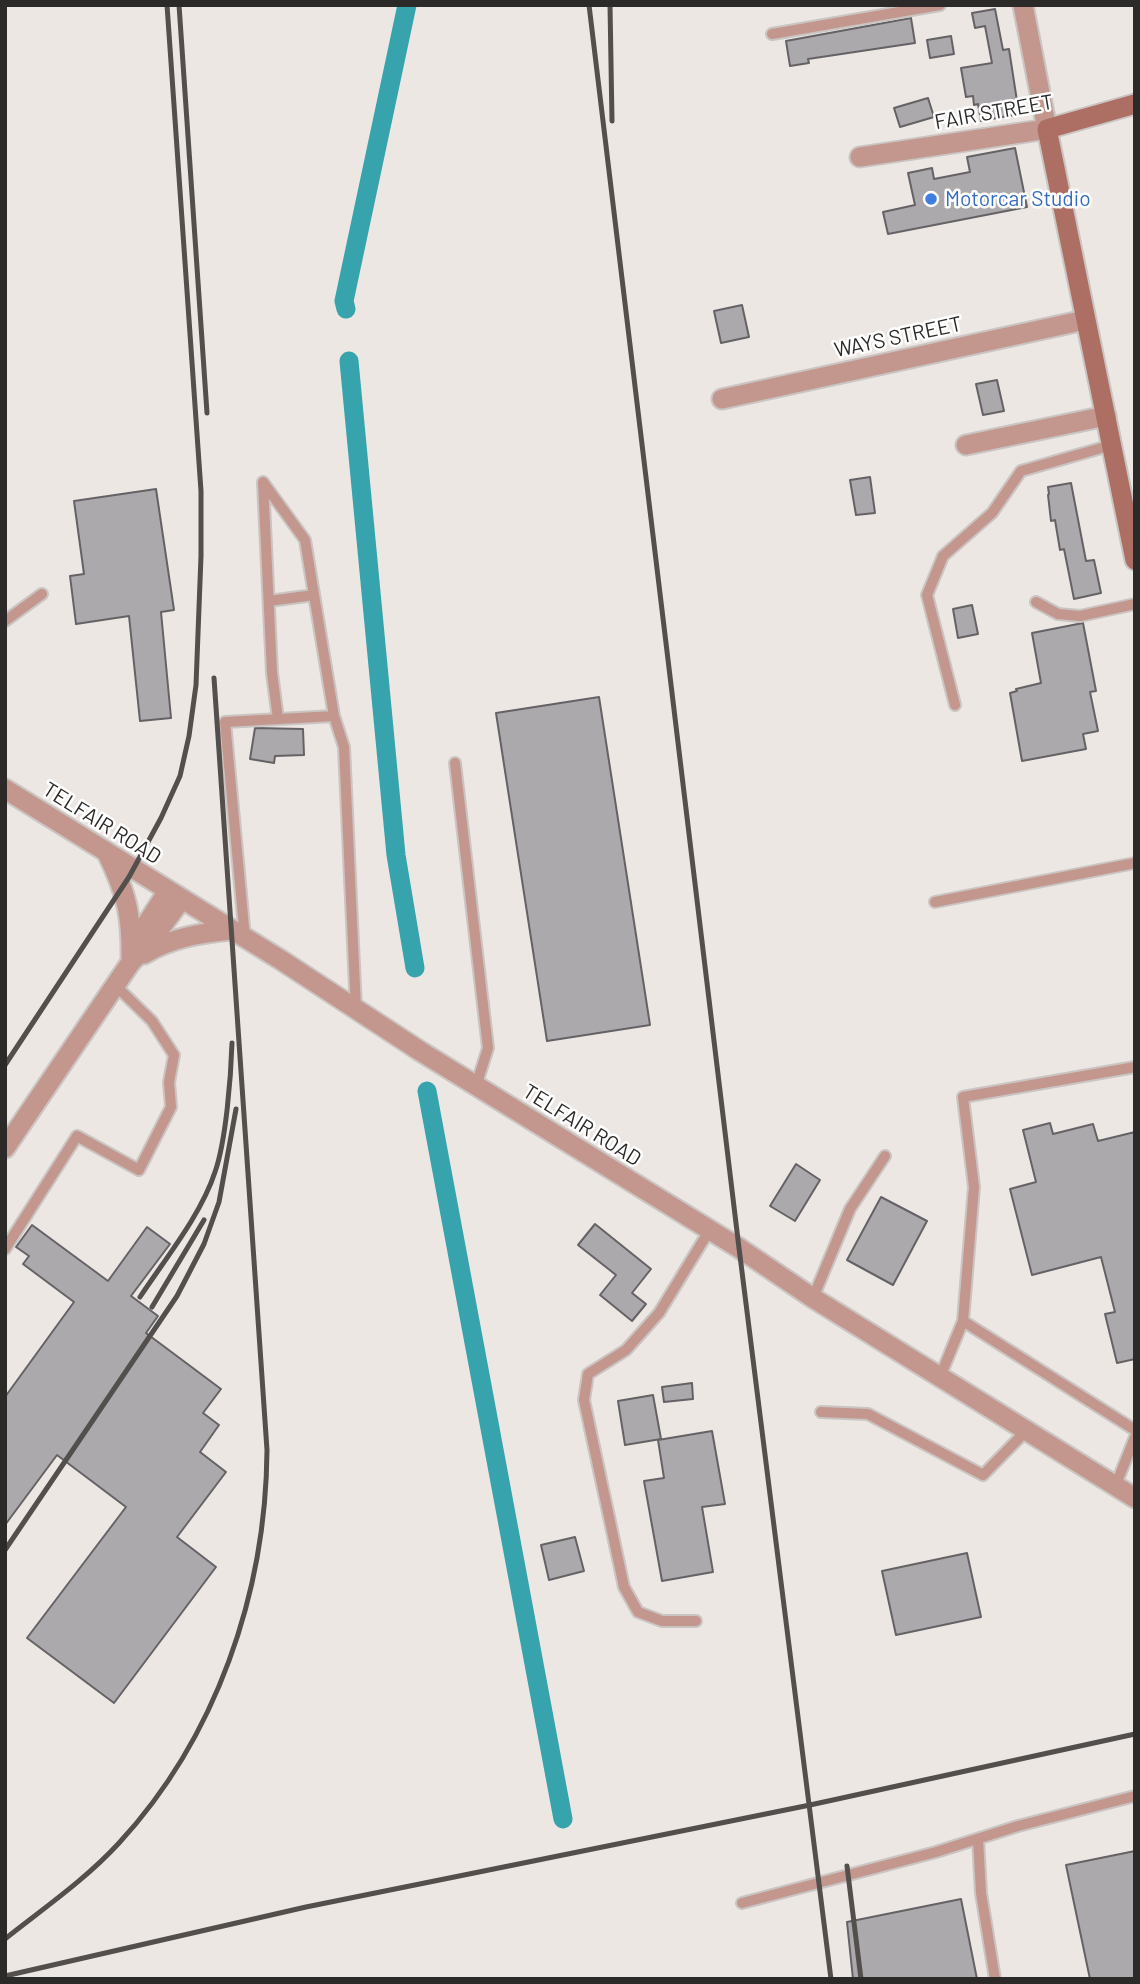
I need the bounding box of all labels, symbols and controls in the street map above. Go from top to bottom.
street label: FAIR STREET [933,89,1055,135]
place label: Motorcar Studio [945,186,1091,212]
marker: Motorcar Studio [923,191,939,207]
street label: WAYS STREET [832,311,964,363]
street label: TELFAIR ROAD [38,777,166,869]
street label: TELFAIR ROAD [518,1079,646,1171]

